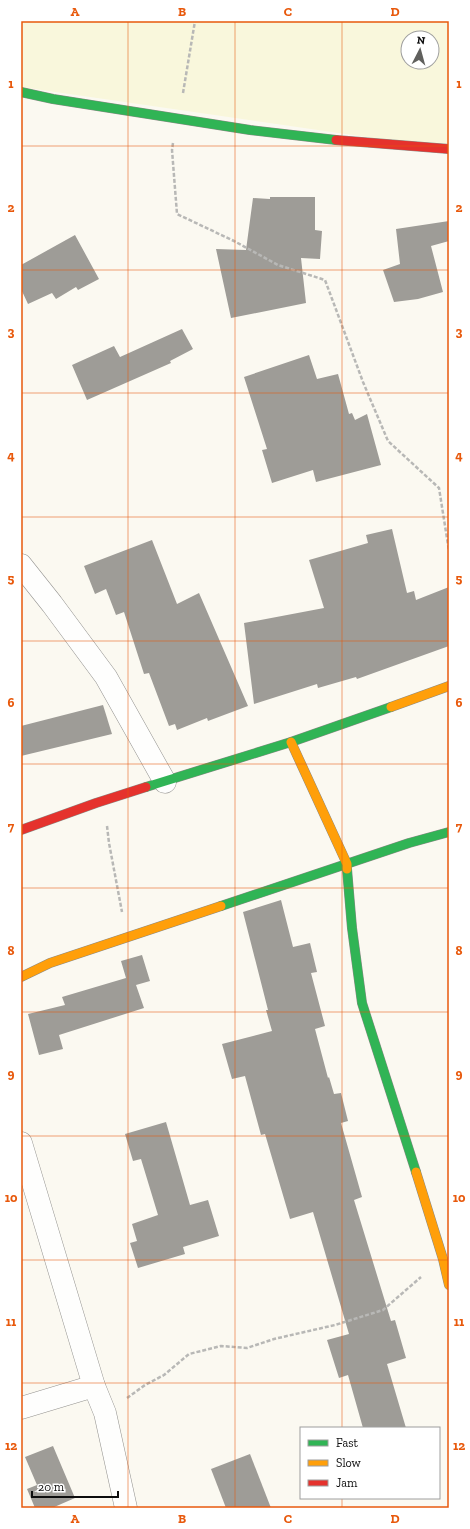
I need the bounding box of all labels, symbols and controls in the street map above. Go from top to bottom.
text: A [71,4,80,19]
text: B [178,4,186,19]
text: C [284,4,292,19]
text: D [390,4,400,19]
north arrow [400,30,440,70]
text: N [416,34,426,48]
text: 1 [8,76,14,91]
text: 1 [456,76,462,91]
text: 2 [8,200,15,215]
text: 2 [456,200,463,215]
text: 3 [8,324,15,339]
text: 3 [456,324,463,339]
text: 4 [7,448,15,463]
text: 4 [455,448,463,463]
text: 5 [8,571,15,586]
text: 5 [456,571,463,586]
text: 6 [8,695,15,710]
text: 6 [456,695,463,710]
text: 7 [8,819,15,834]
text: 7 [456,819,463,834]
text: 8 [7,943,15,958]
text: 8 [455,943,463,958]
text: 9 [8,1066,15,1081]
text: 9 [456,1066,463,1081]
text: 10 [5,1190,18,1205]
text: 10 [453,1190,466,1205]
text: 11 [6,1314,17,1329]
text: 11 [454,1314,465,1329]
legend [300,1427,440,1499]
text: Fast [336,1436,359,1450]
text: 12 [5,1438,17,1453]
text: 12 [453,1438,465,1453]
text: Slow [336,1456,362,1470]
scale bar [32,1473,118,1499]
text: Jam [336,1476,358,1490]
text: 20 m [38,1480,65,1494]
text: A [71,1511,80,1526]
text: B [178,1511,186,1526]
text: C [284,1511,292,1526]
text: D [390,1511,400,1526]

